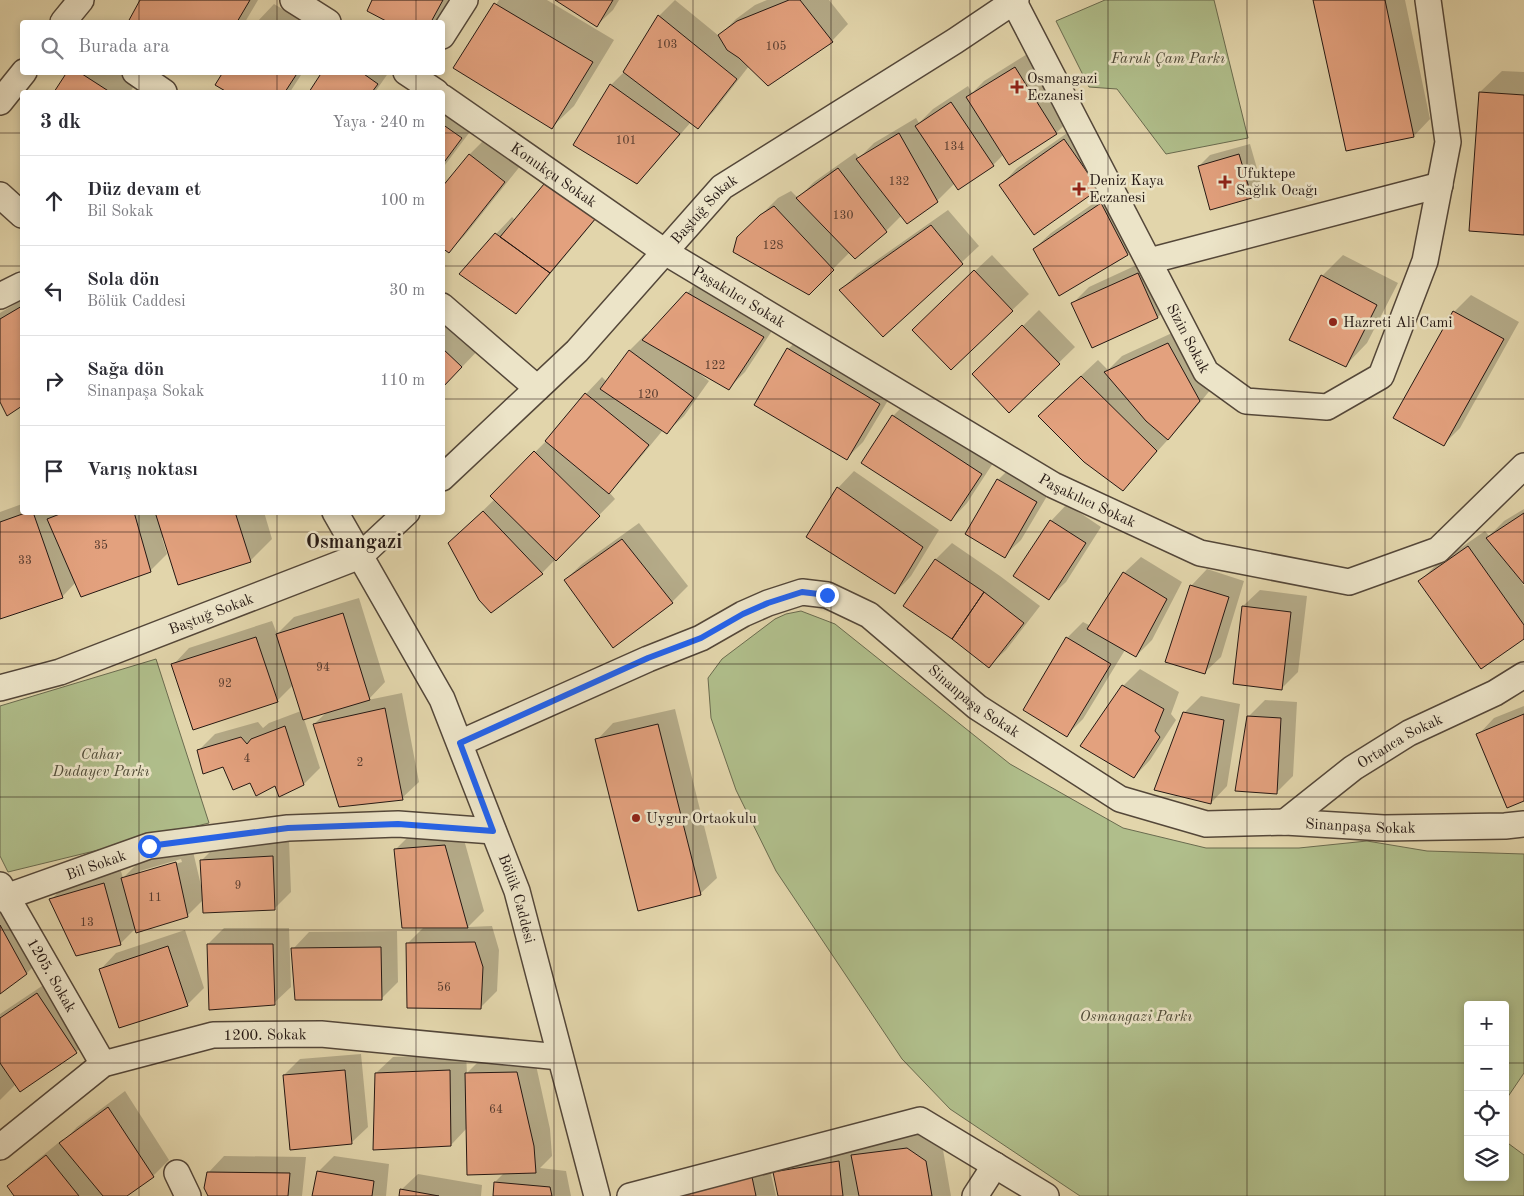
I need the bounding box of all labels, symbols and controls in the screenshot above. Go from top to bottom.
search box [20,20,445,75]
icon: search [38,34,66,62]
text: Burada ara [78,38,170,57]
house number: 103 [657,39,677,51]
house number: 105 [766,40,786,53]
park label: Faruk Çam Parkı [1110,52,1225,67]
place label: Osmangazi Eczanesi [1027,72,1098,104]
marker: Osmangazi Eczanesi [1011,81,1023,93]
text: 3 dk [40,112,81,133]
text: Yaya · 240 m [332,115,425,131]
house number: 101 [616,135,636,147]
street label: Konukçu Sokak [507,141,599,211]
house number: 134 [944,141,964,153]
place label: Ufuktepe Sağlık Ocağı [1236,167,1318,199]
street label: Baştuğ Sokak [669,173,741,248]
place label: Deniz Kaya Eczanesi [1089,174,1165,206]
marker: Ufuktepe Sağlık Ocağı [1218,175,1232,189]
house number: 132 [889,176,909,188]
text: Düz devam et [87,181,201,200]
marker: Deniz Kaya Eczanesi [1073,183,1085,195]
icon: ahead [40,187,68,215]
text: 100 m [380,193,425,209]
text: Bil Sokak [87,204,154,220]
house number: 130 [833,210,853,222]
house number: 128 [763,240,783,252]
street label: Paşakılıcı Sokak [689,264,788,331]
text: Sola dön [87,271,160,290]
icon: left [40,277,68,305]
text: 30 m [389,283,425,299]
text: Bölük Caddesi [87,294,186,310]
street label: Sizin Sokak [1163,302,1212,377]
marker: Hazreti Ali Cami [1327,316,1339,328]
place label: Hazreti Ali Cami [1343,316,1453,331]
house number: 122 [705,360,725,372]
text: Sağa dön [87,361,164,380]
icon: right [40,367,68,395]
text: 110 m [380,373,425,389]
text: Sinanpaşa Sokak [87,384,204,400]
house number: 120 [638,389,658,401]
icon: arrive [40,457,68,485]
text: Varış noktası [87,461,198,480]
street label: Paşakılıcı Sokak [1036,472,1138,531]
district label: Osmangazi [306,533,402,553]
house number: 35 [94,539,108,552]
house number: 33 [18,555,32,567]
route end [816,584,839,607]
street label: Baştuğ Sokak [167,592,256,638]
house number: 94 [316,662,330,674]
street label: Sinanpaşa Sokak [925,663,1022,741]
house number: 92 [218,678,232,690]
street label: Ortanca Sokak [1355,712,1445,772]
park label: Cahar Dudayev Parkı [52,748,149,780]
house number: 4 [244,753,251,765]
house number: 2 [357,757,363,769]
marker: Uygur Ortaokulu [630,812,642,824]
place label: Uygur Ortaokulu [646,812,757,827]
street label: Sinanpaşa Sokak [1305,817,1416,837]
route start [138,835,161,858]
street label: Bil Sokak [65,849,129,884]
street label: Bölük Caddesi [494,853,536,945]
house number: 9 [235,880,241,892]
house number: 11 [148,892,162,904]
house number: 13 [80,917,94,929]
street label: 1205. Sokak [23,936,78,1016]
house number: 56 [437,981,451,994]
map controls [1464,1001,1509,1181]
button: + [1464,1001,1509,1046]
park label: Osmangazi Parkı [1080,1010,1192,1025]
street label: 1200. Sokak [223,1028,307,1044]
button: − [1464,1046,1509,1091]
button: locate [1464,1091,1509,1136]
house number: 64 [489,1104,503,1116]
button: layers [1464,1136,1509,1181]

